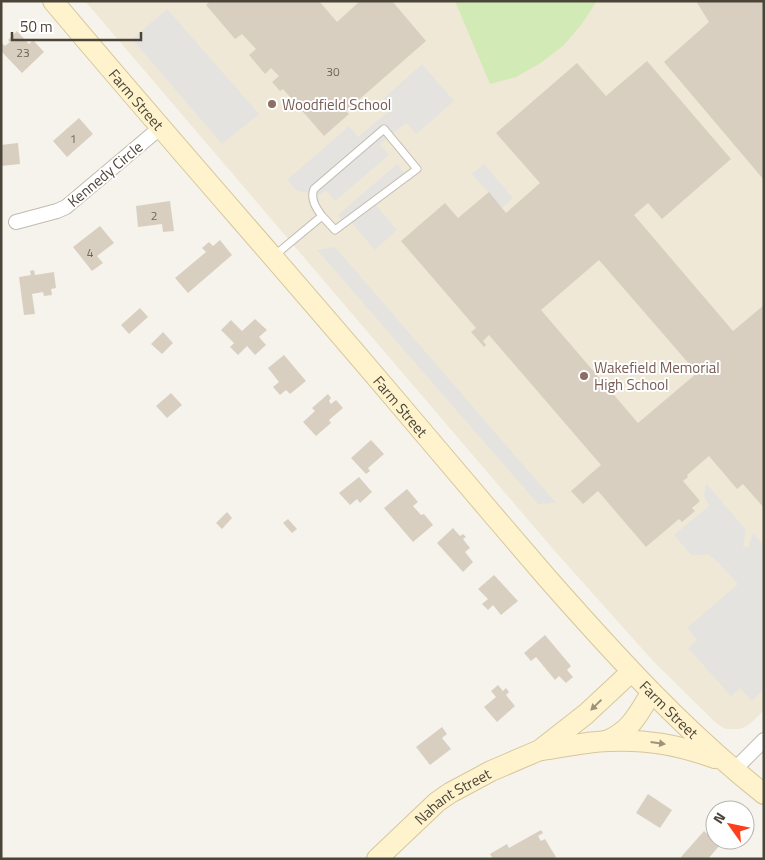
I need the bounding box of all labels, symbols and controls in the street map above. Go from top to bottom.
scale bar [12,10,141,42]
text: 50 m [20,15,53,38]
house number: 23 [16,43,30,62]
house number: 30 [326,62,340,81]
street label: Farm Street [103,64,170,136]
place label: Woodfield School [282,93,391,116]
marker: Woodfield School [266,98,278,110]
house number: 1 [70,129,76,148]
street label: Kennedy Circle [62,136,148,212]
house number: 2 [151,206,157,225]
house number: 4 [87,243,94,262]
place label: Wakefield Memorial High School [594,356,720,396]
street label: Farm Street [368,370,434,443]
marker: Wakefield Memorial High School [578,370,590,382]
street label: Farm Street [635,675,704,744]
one-way arrow [590,699,602,711]
one-way arrow [650,739,666,747]
street label: Nahant Street [409,761,495,830]
north arrow [705,800,755,850]
text: N [707,808,730,827]

